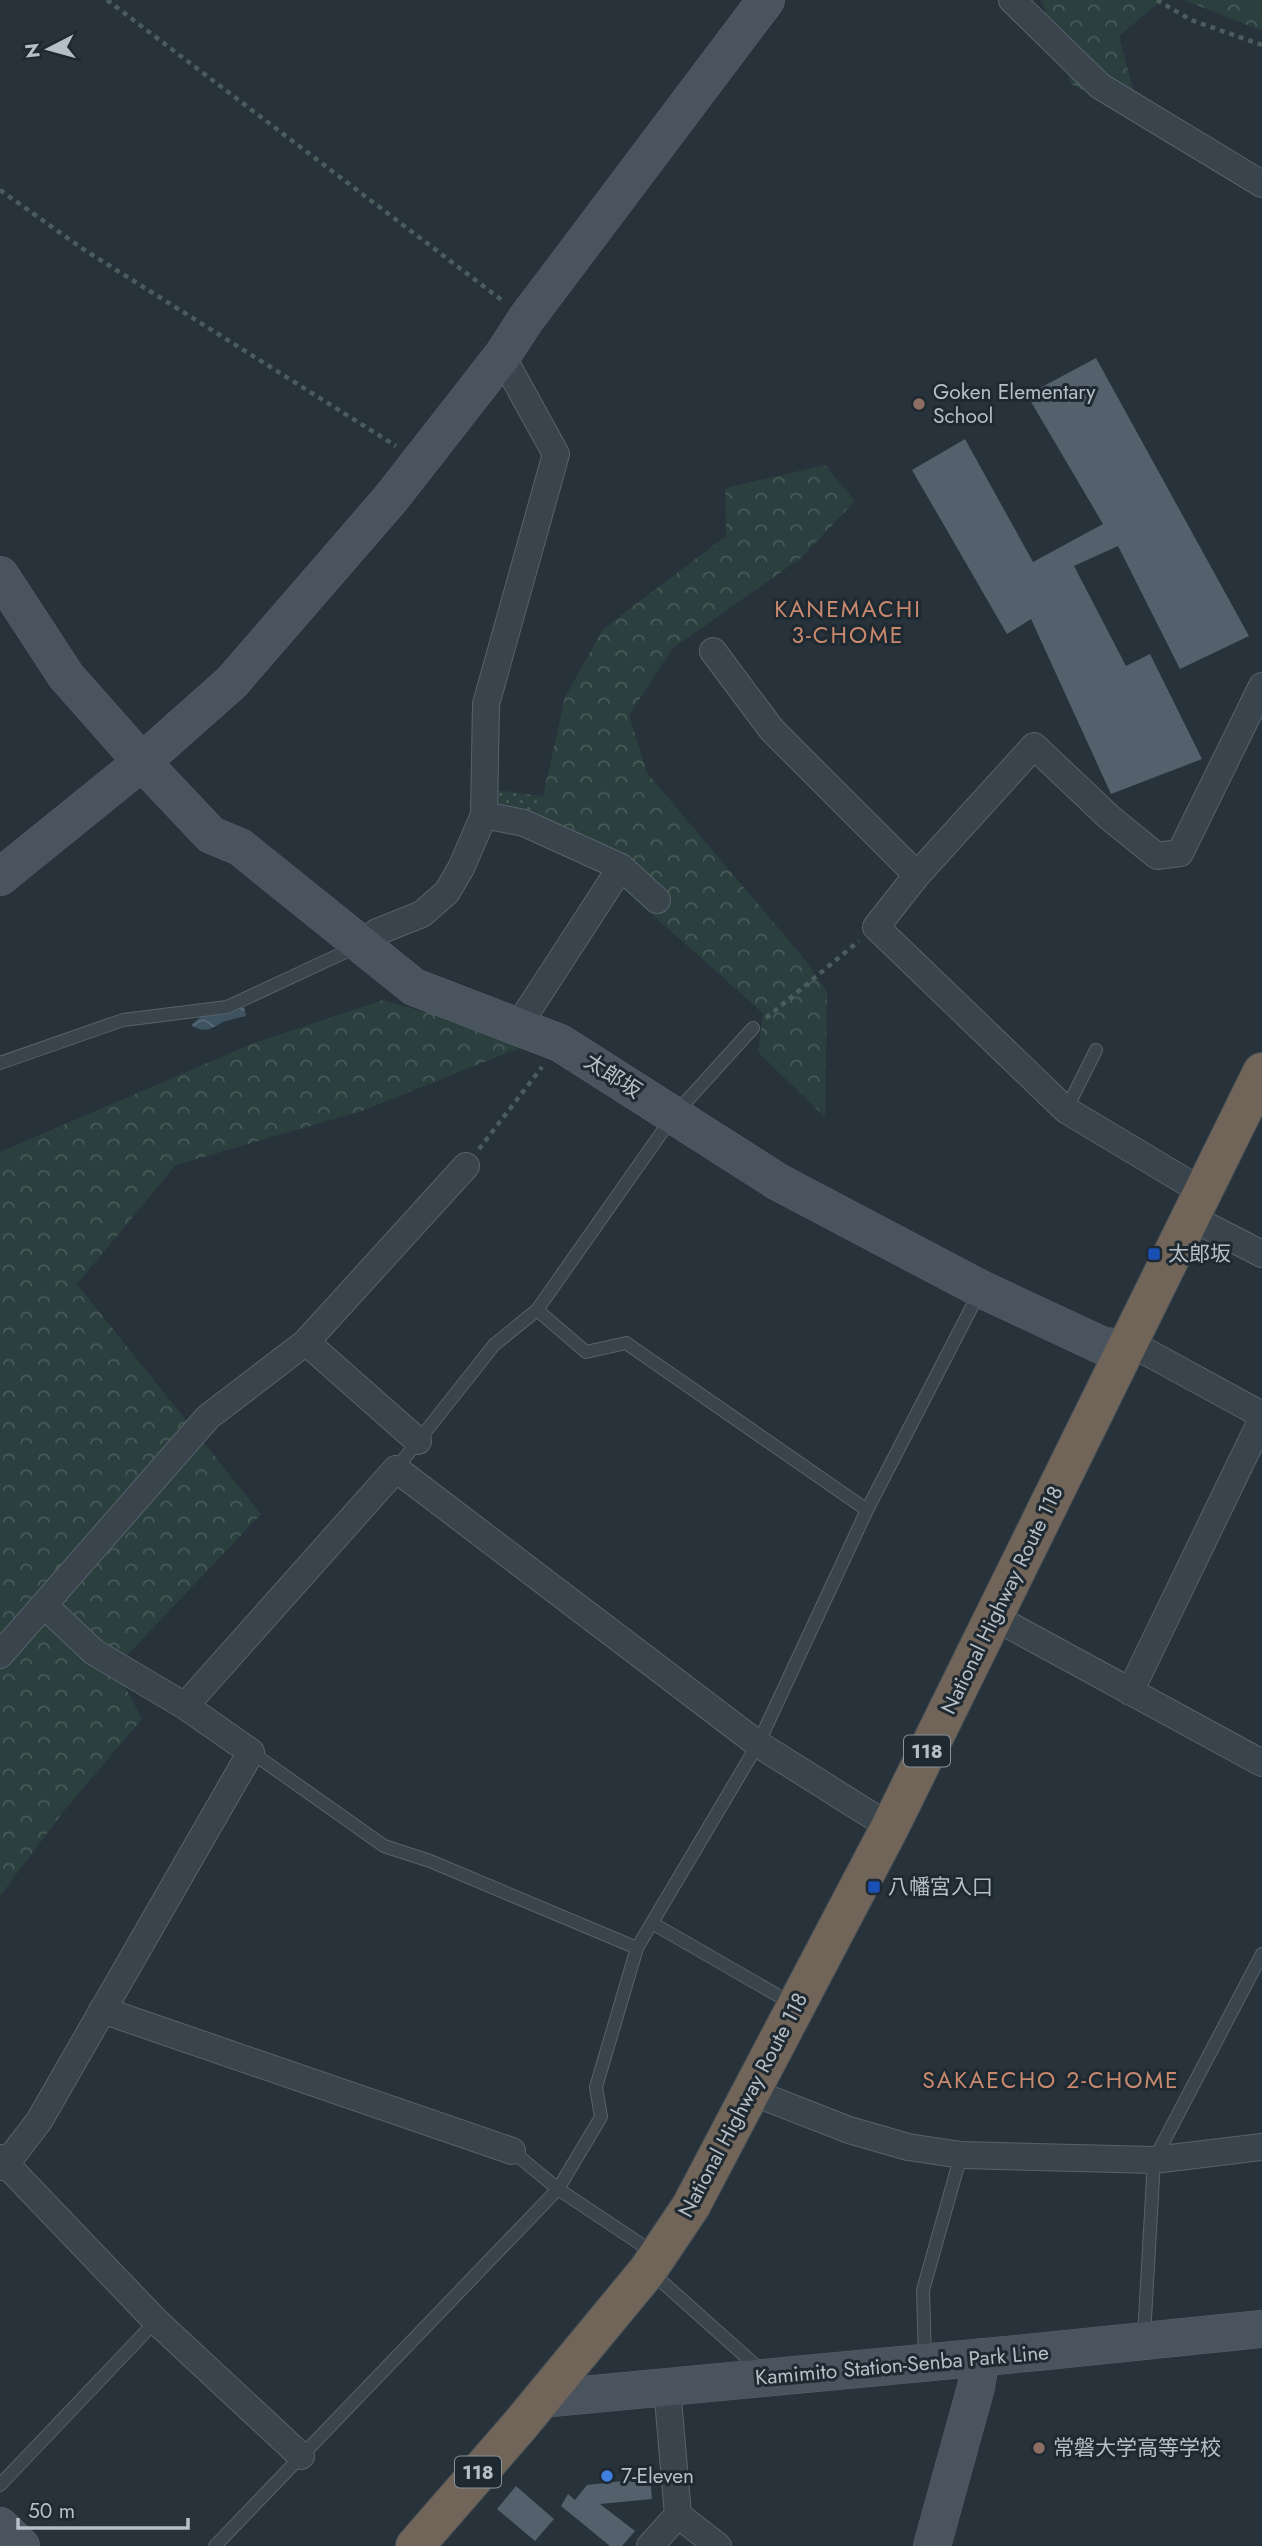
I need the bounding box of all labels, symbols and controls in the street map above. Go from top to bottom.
north arrow [14,14,84,84]
text: N [18,42,47,60]
place label: Goken Elementary School [933,377,1096,431]
marker: Goken Elementary School [911,396,927,412]
district label: KANEMACHI 3-CHOME [774,592,922,652]
street label: 太郎坂 [578,1046,648,1106]
place label: 太郎坂 [1168,1239,1231,1269]
marker: 太郎坂 [1146,1246,1162,1262]
street label: National Highway Route 118 [934,1481,1070,1719]
road number: 118 [904,1736,950,1766]
place label: 八幡宮入口 [888,1872,993,1902]
marker: 八幡宮入口 [866,1879,882,1895]
street label: National Highway Route 118 [671,1987,815,2223]
district label: SAKAECHO 2-CHOME [922,2063,1180,2097]
street label: Kamimito Station-Senba Park Line [754,2337,1050,2393]
place label: 常磐大学高等学校 [1053,2433,1221,2463]
marker: 常磐大学高等学校 [1031,2440,1047,2456]
road number: 118 [455,2456,501,2488]
place label: 7-Eleven [621,2461,694,2491]
marker: 7-Eleven [599,2468,615,2484]
scale bar [18,2486,187,2530]
text: 50 m [28,2496,75,2526]

